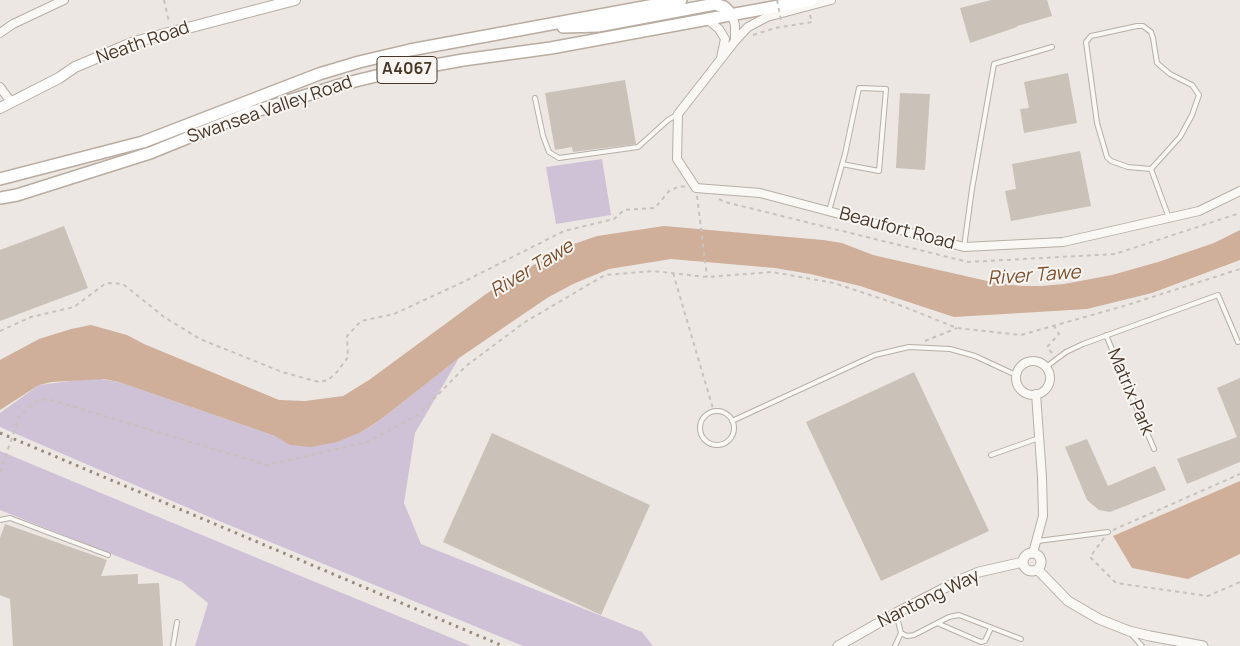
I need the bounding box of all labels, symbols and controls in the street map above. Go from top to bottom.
street label: Neath Road [94,17,192,69]
road number: A4067 [377,56,437,84]
street label: Swansea Valley Road [185,72,355,148]
street label: Beaufort Road [837,203,957,255]
water label: River Tawe [486,235,578,303]
water label: River Tawe [987,261,1081,291]
street label: Matrix Park [1102,345,1158,439]
street label: Nantong Way [875,565,983,633]

